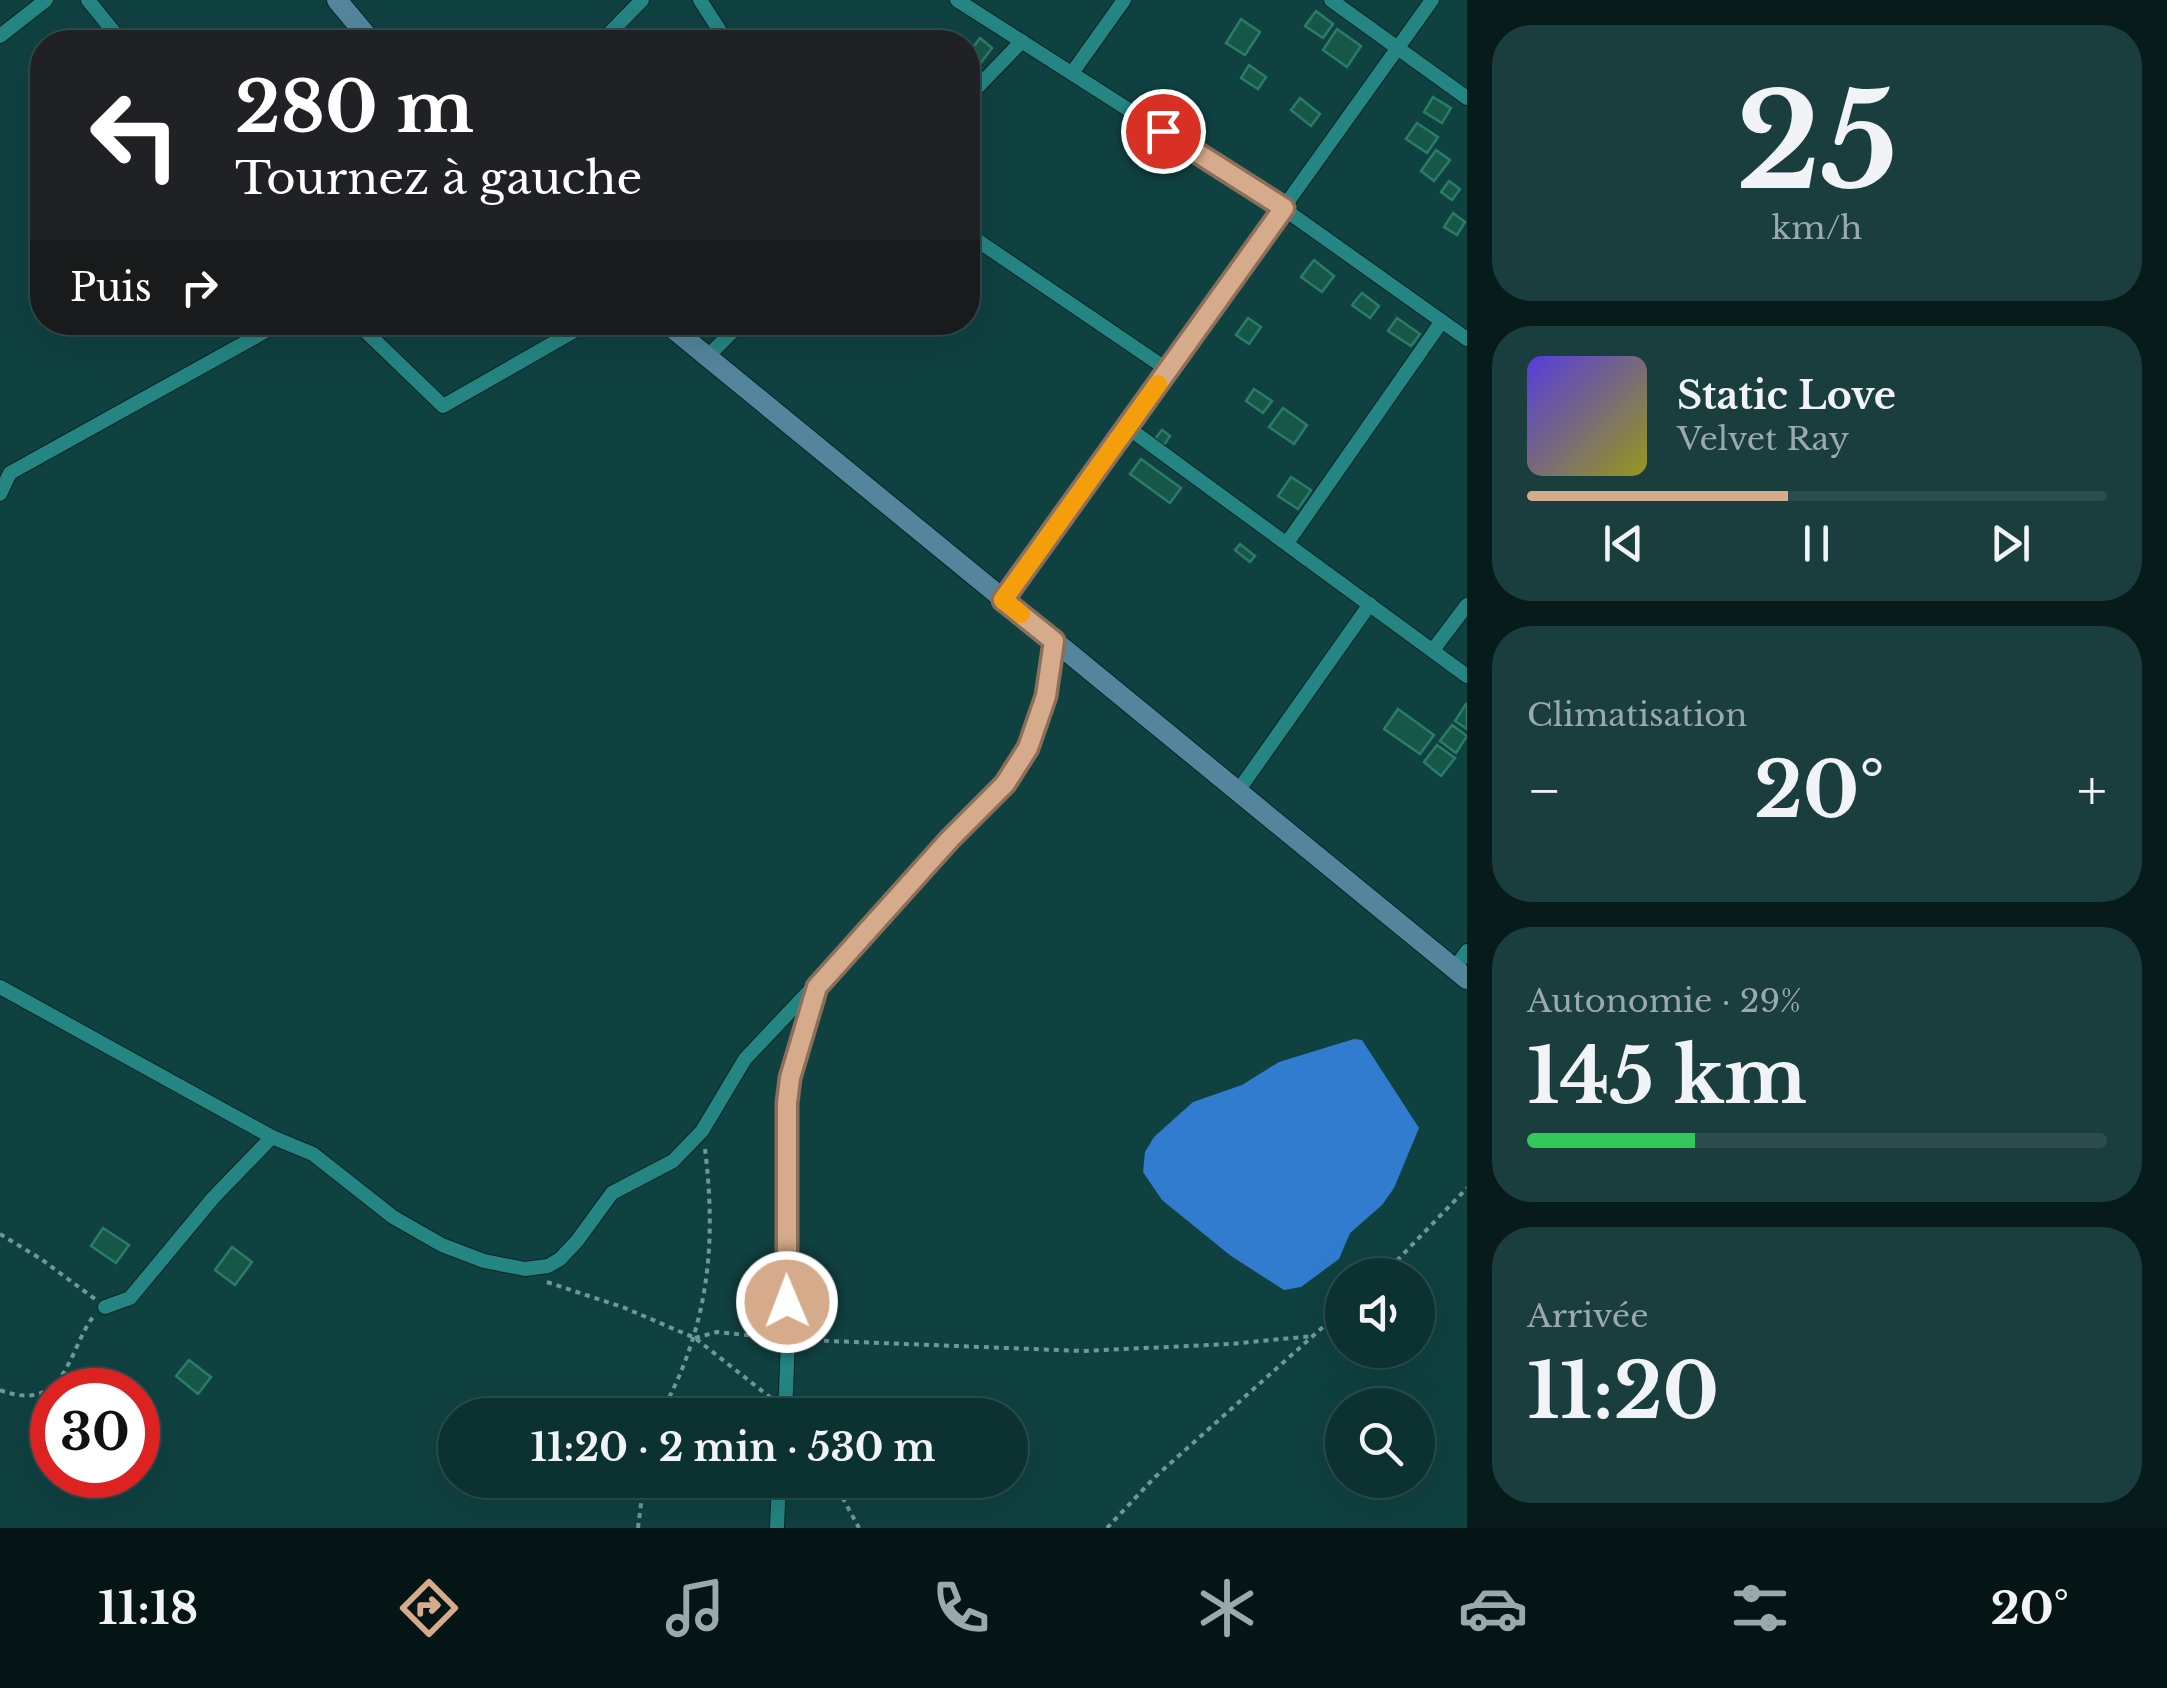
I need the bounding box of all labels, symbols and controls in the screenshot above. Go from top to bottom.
text: 25 [1736,62,1898,223]
text: 280 m [235,64,474,151]
icon: left [70,70,200,200]
pin [1121,89,1206,174]
icon: arrive [1136,104,1191,159]
text: Tournez à gauche [235,150,642,206]
text: km/h [1772,208,1862,248]
icon: right [172,260,227,315]
text: Puis [70,264,152,311]
text: Static Love [1677,372,1896,419]
text: Velvet Ray [1677,419,1849,459]
icon: previous [1596,516,1651,571]
icon: pause [1789,516,1844,571]
icon: next [1983,516,2038,571]
text: Climatisation [1527,695,1747,735]
text: 20° [1754,744,1885,837]
text: − [1527,757,1562,825]
text: + [2077,757,2107,825]
text: Autonomie · 29% [1527,981,1802,1021]
text: 145 km [1527,1030,1807,1123]
position arrow [735,1250,839,1354]
map controls [1325,1258,1435,1498]
button: sound [1325,1258,1435,1368]
text: Arrivée [1527,1296,1648,1336]
text: 11:20 [1527,1345,1719,1438]
speed limit sign: 30 [30,1368,160,1498]
button: search [1325,1388,1435,1498]
text: 11:20 · 2 min · 530 m [530,1424,936,1471]
icon: directions [394,1573,464,1643]
icon: music [660,1573,730,1643]
icon: phone [926,1573,996,1643]
icon: climate [1192,1573,1262,1643]
icon: car [1458,1573,1528,1643]
icon: filters [1725,1573,1795,1643]
text: 11:18 [98,1580,198,1636]
text: 20° [1991,1580,2069,1636]

